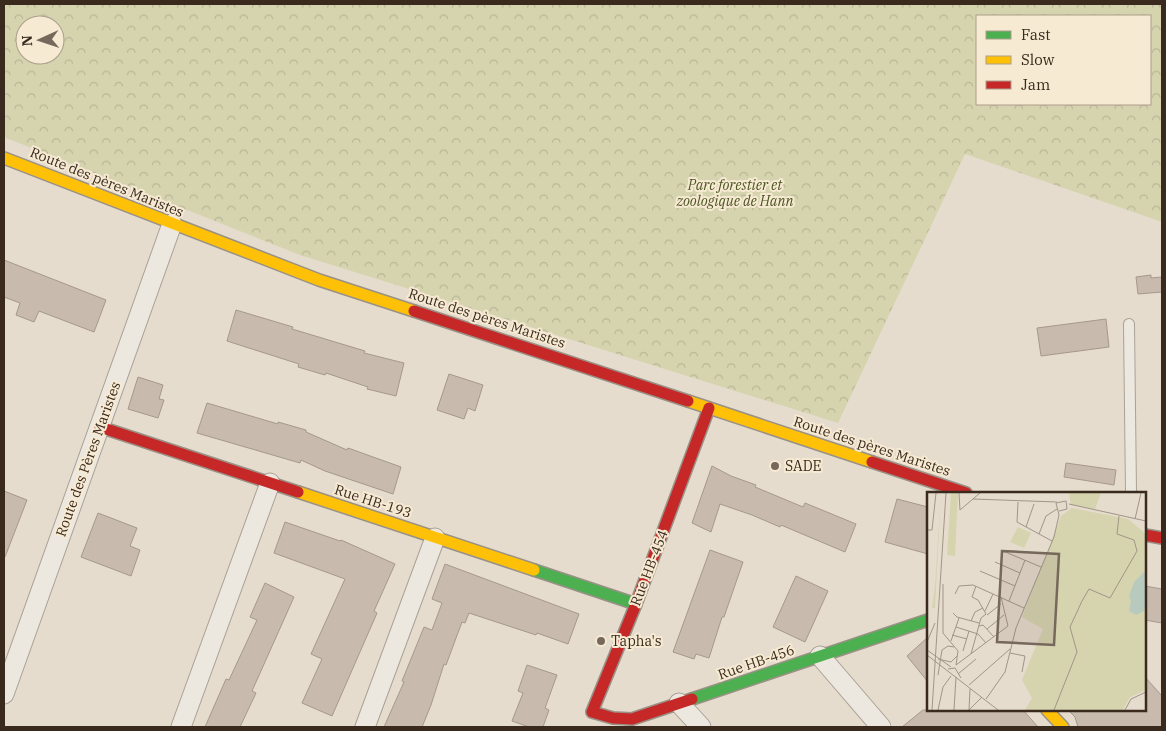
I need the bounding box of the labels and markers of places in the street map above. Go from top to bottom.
place label: SADE [785,457,822,475]
marker: SADE [769,460,781,472]
place label: Tapha's [611,632,662,650]
marker: Tapha's [595,635,607,647]

